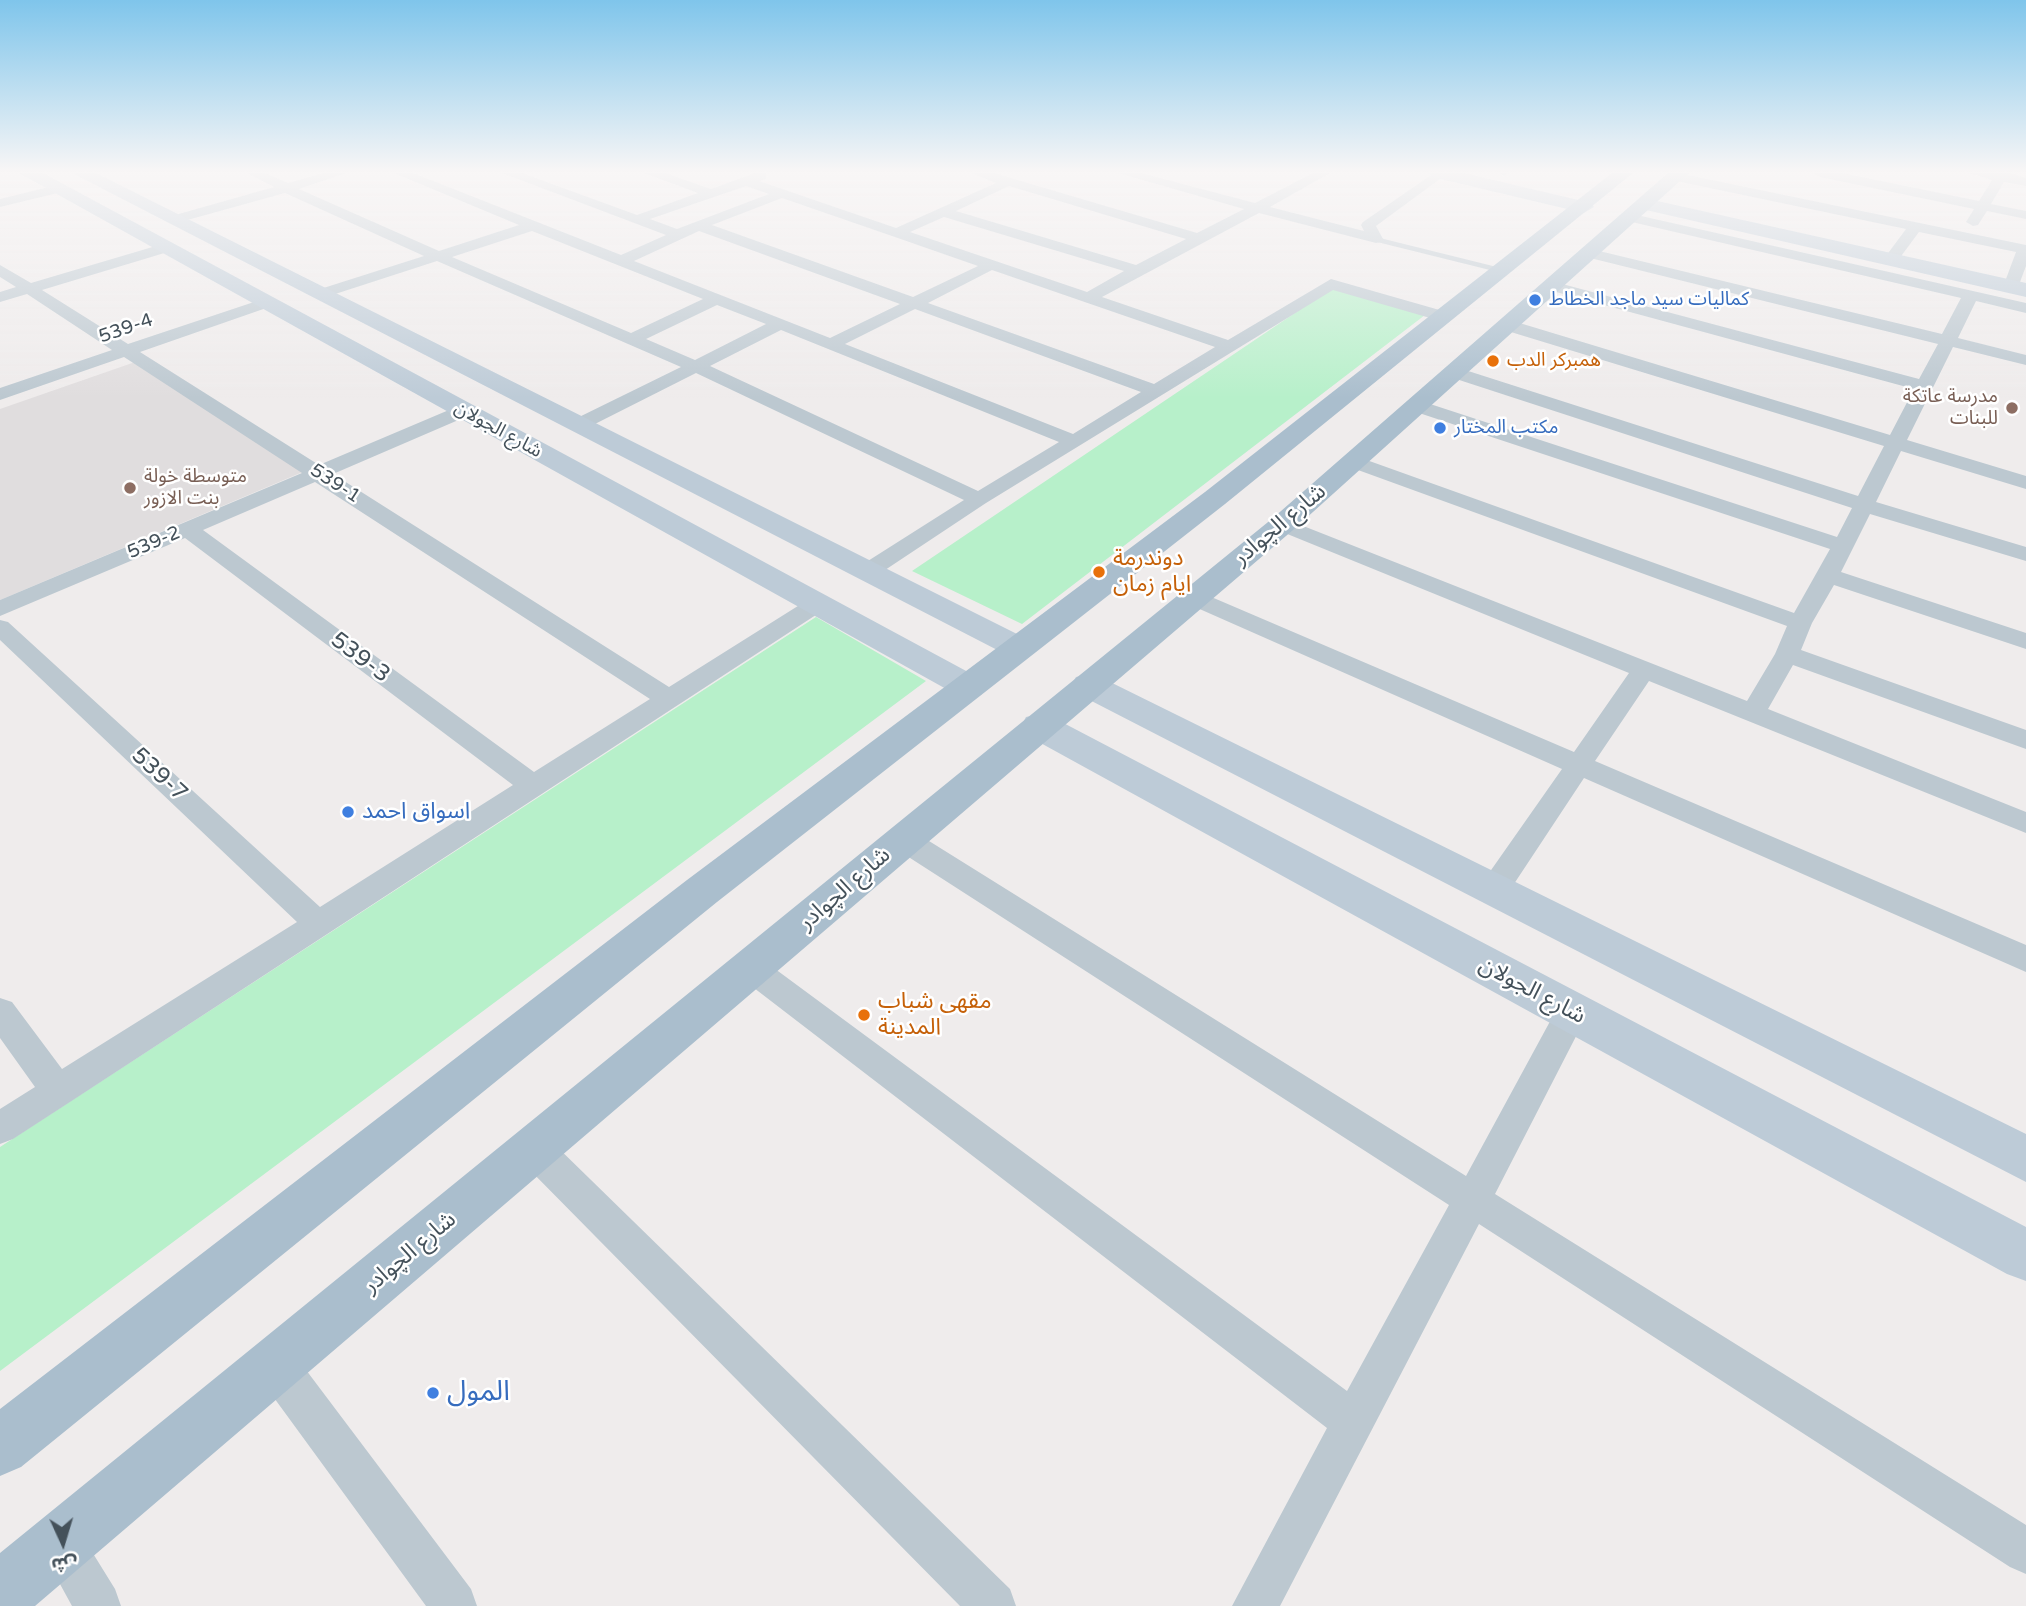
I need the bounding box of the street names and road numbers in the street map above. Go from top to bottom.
street label: 539-4 [96,309,156,349]
street label: شارع الجولان [450,397,546,463]
street label: 539-1 [306,459,364,509]
street label: شارع الچوادر [1228,478,1332,572]
street label: 539-2 [124,522,184,564]
street label: 539-3 [325,627,395,689]
street label: 539-7 [125,742,193,808]
street label: شارع الچوادر [793,842,897,936]
street label: شارع الجولان [1474,951,1590,1031]
street label: شارع الچوادر [358,1206,462,1300]

